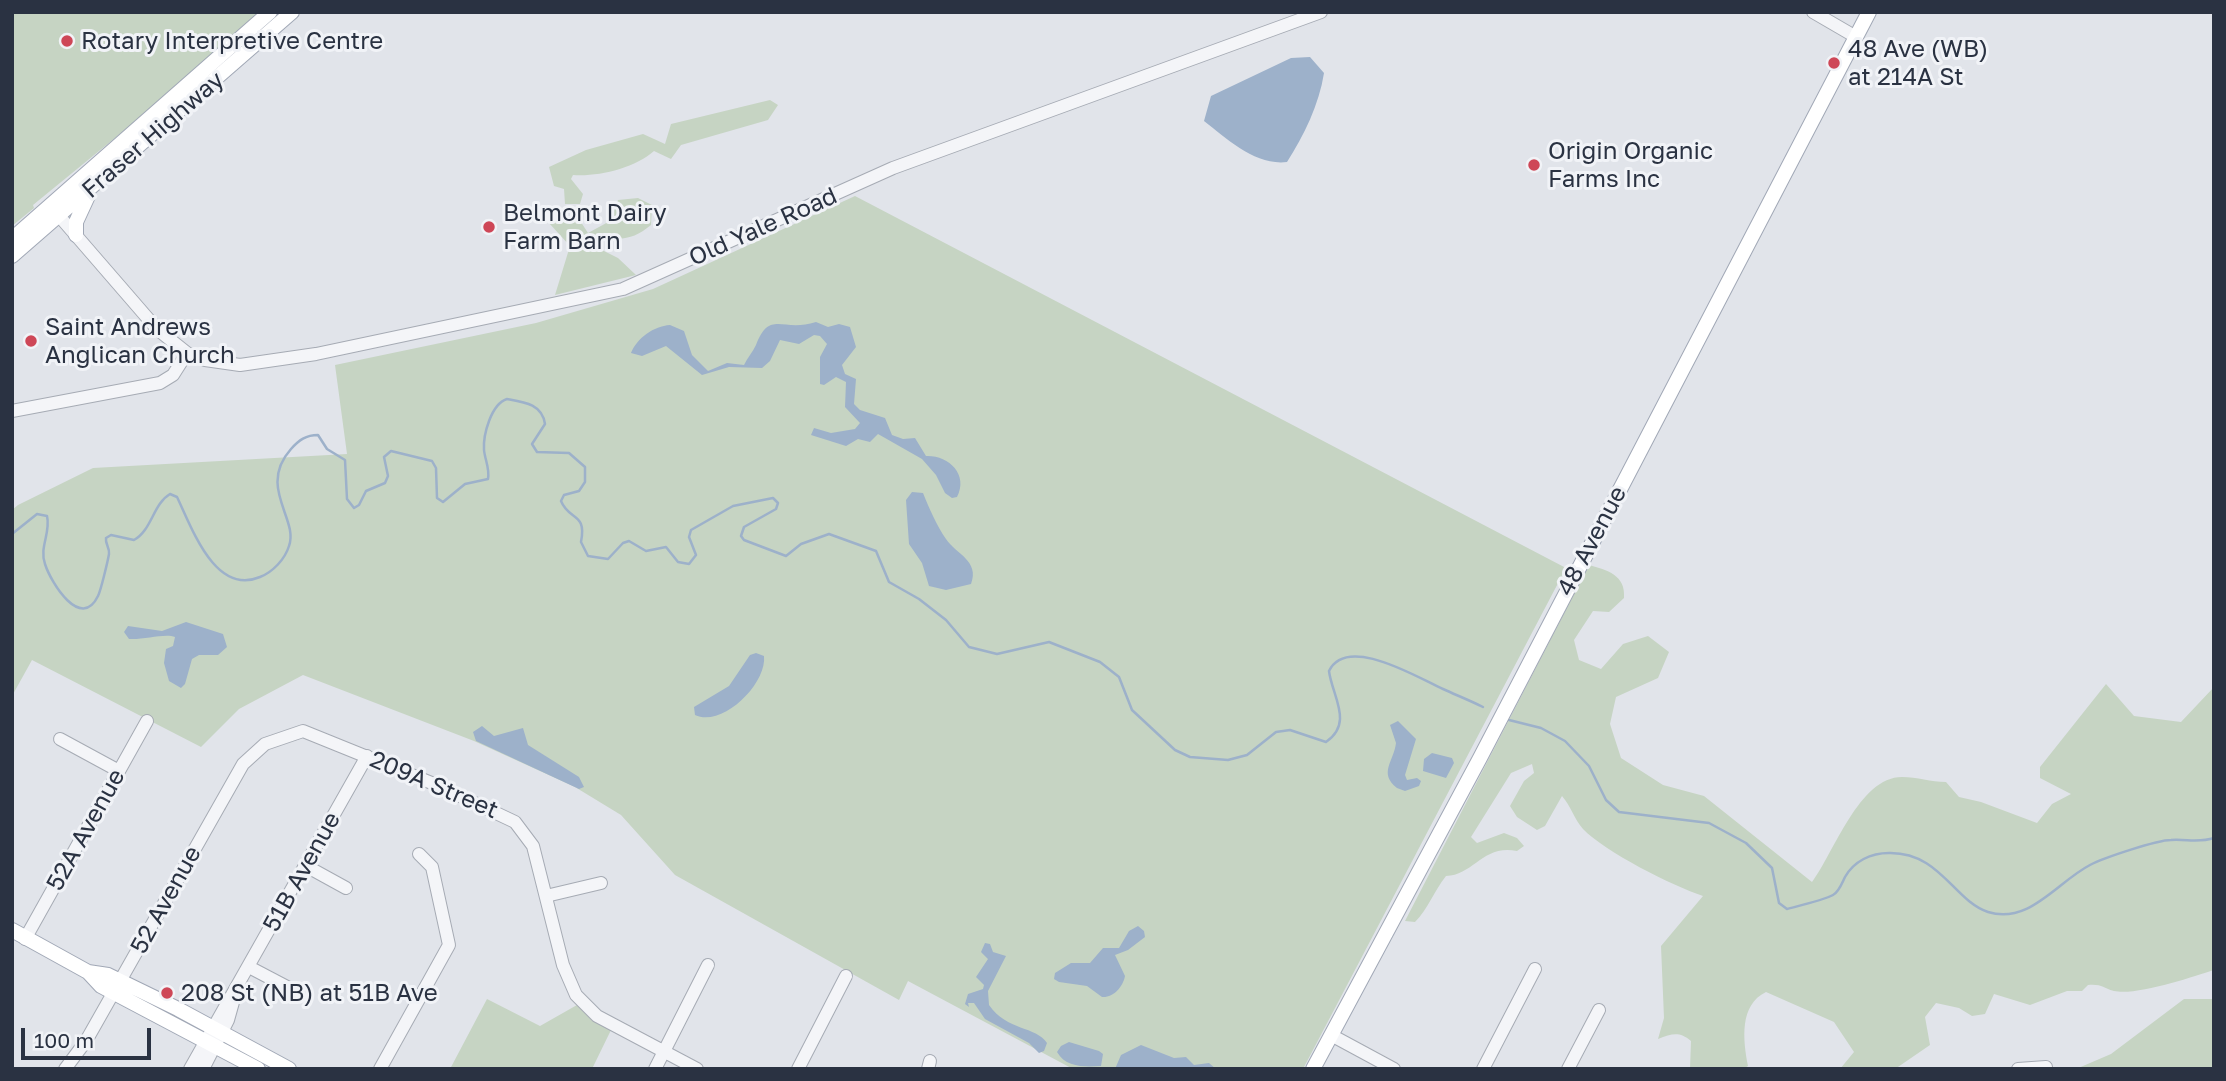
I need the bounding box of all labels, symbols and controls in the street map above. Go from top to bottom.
place label: Rotary Interpretive Centre [81,27,383,55]
marker: Rotary Interpretive Centre [59,33,75,49]
place label: 48 Ave (WB) at 214A St [1848,35,1988,91]
marker: 48 Ave (WB) at 214A St [1826,55,1842,71]
street label: Fraser Highway [76,66,230,204]
place label: Origin Organic Farms Inc [1548,137,1713,193]
marker: Origin Organic Farms Inc [1526,157,1542,173]
street label: Old Yale Road [684,181,842,273]
place label: Belmont Dairy Farm Barn [503,199,667,255]
marker: Belmont Dairy Farm Barn [481,219,497,235]
place label: Saint Andrews Anglican Church [45,313,235,369]
marker: Saint Andrews Anglican Church [23,333,39,349]
street label: 48 Avenue [1551,481,1633,601]
street label: 209A Street [366,745,502,825]
street label: 52A Avenue [41,764,131,896]
street label: 51B Avenue [257,807,347,937]
street label: 52 Avenue [125,841,207,959]
place label: 208 St (NB) at 51B Ave [181,979,438,1007]
marker: 208 St (NB) at 51B Ave [159,985,175,1001]
scale bar [24,1014,154,1058]
text: 100 m [34,1027,94,1053]

